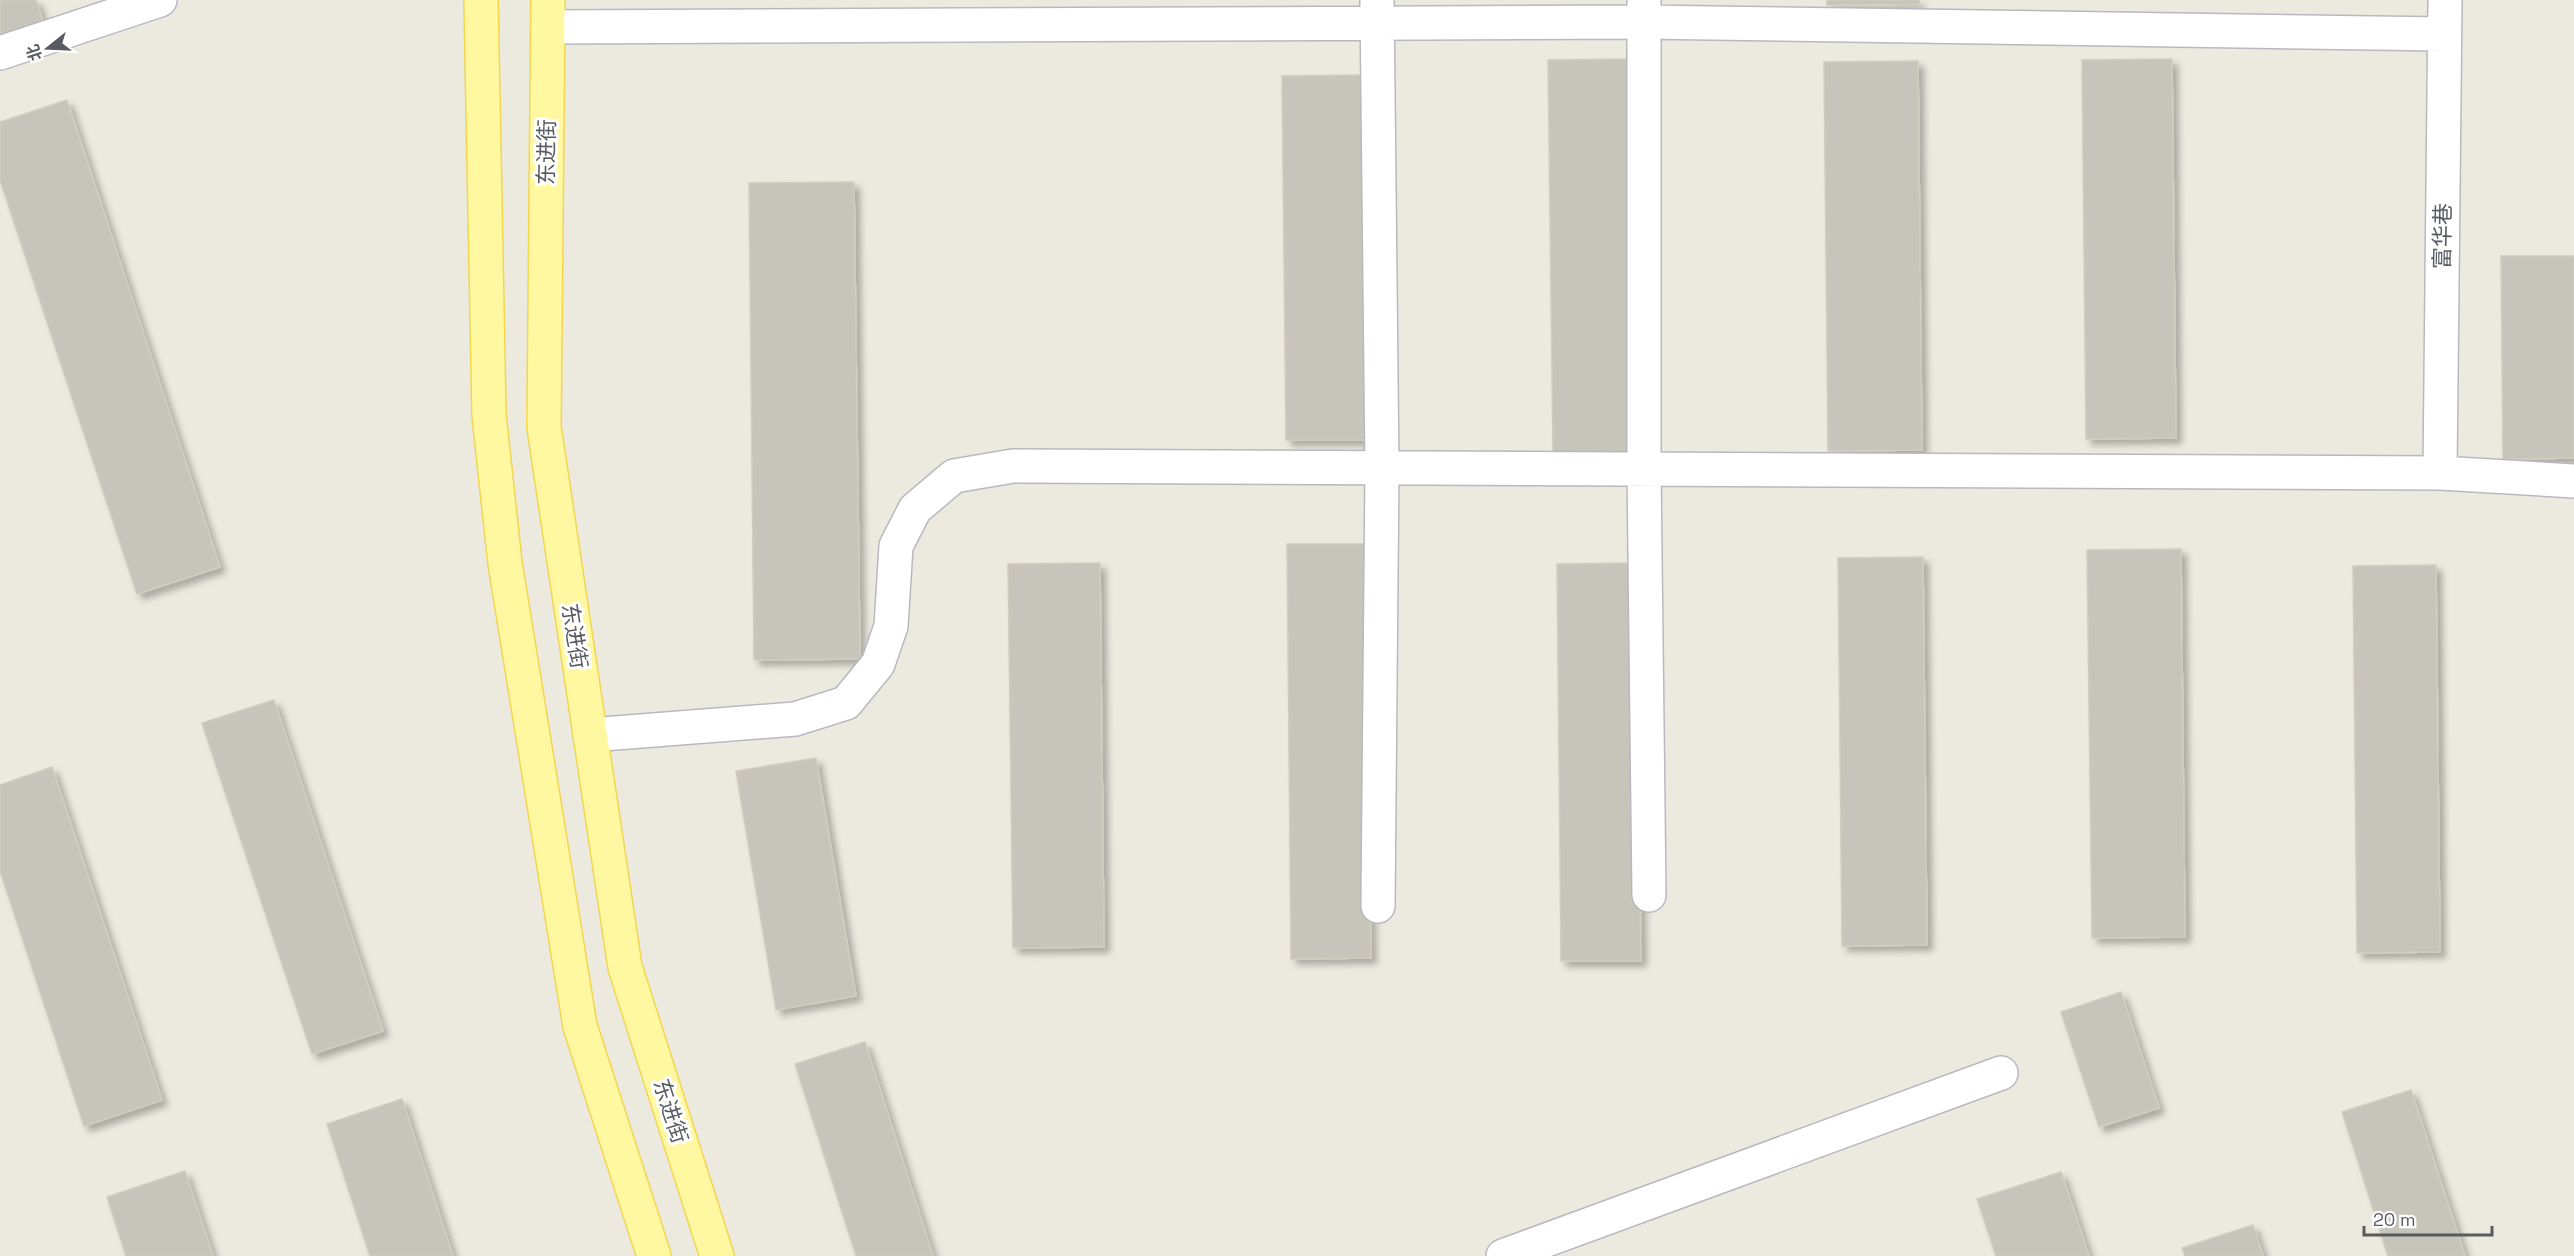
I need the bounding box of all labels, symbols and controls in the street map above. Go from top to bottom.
north arrow [18,18,78,78]
text: 北 [22,42,47,63]
street label: 东进街 [531,119,561,185]
street label: 富华巷 [2427,203,2457,269]
street label: 东进街 [556,601,594,671]
street label: 东进街 [647,1075,695,1147]
scale bar [2364,1199,2492,1237]
text: 20 m [2373,1208,2416,1231]

